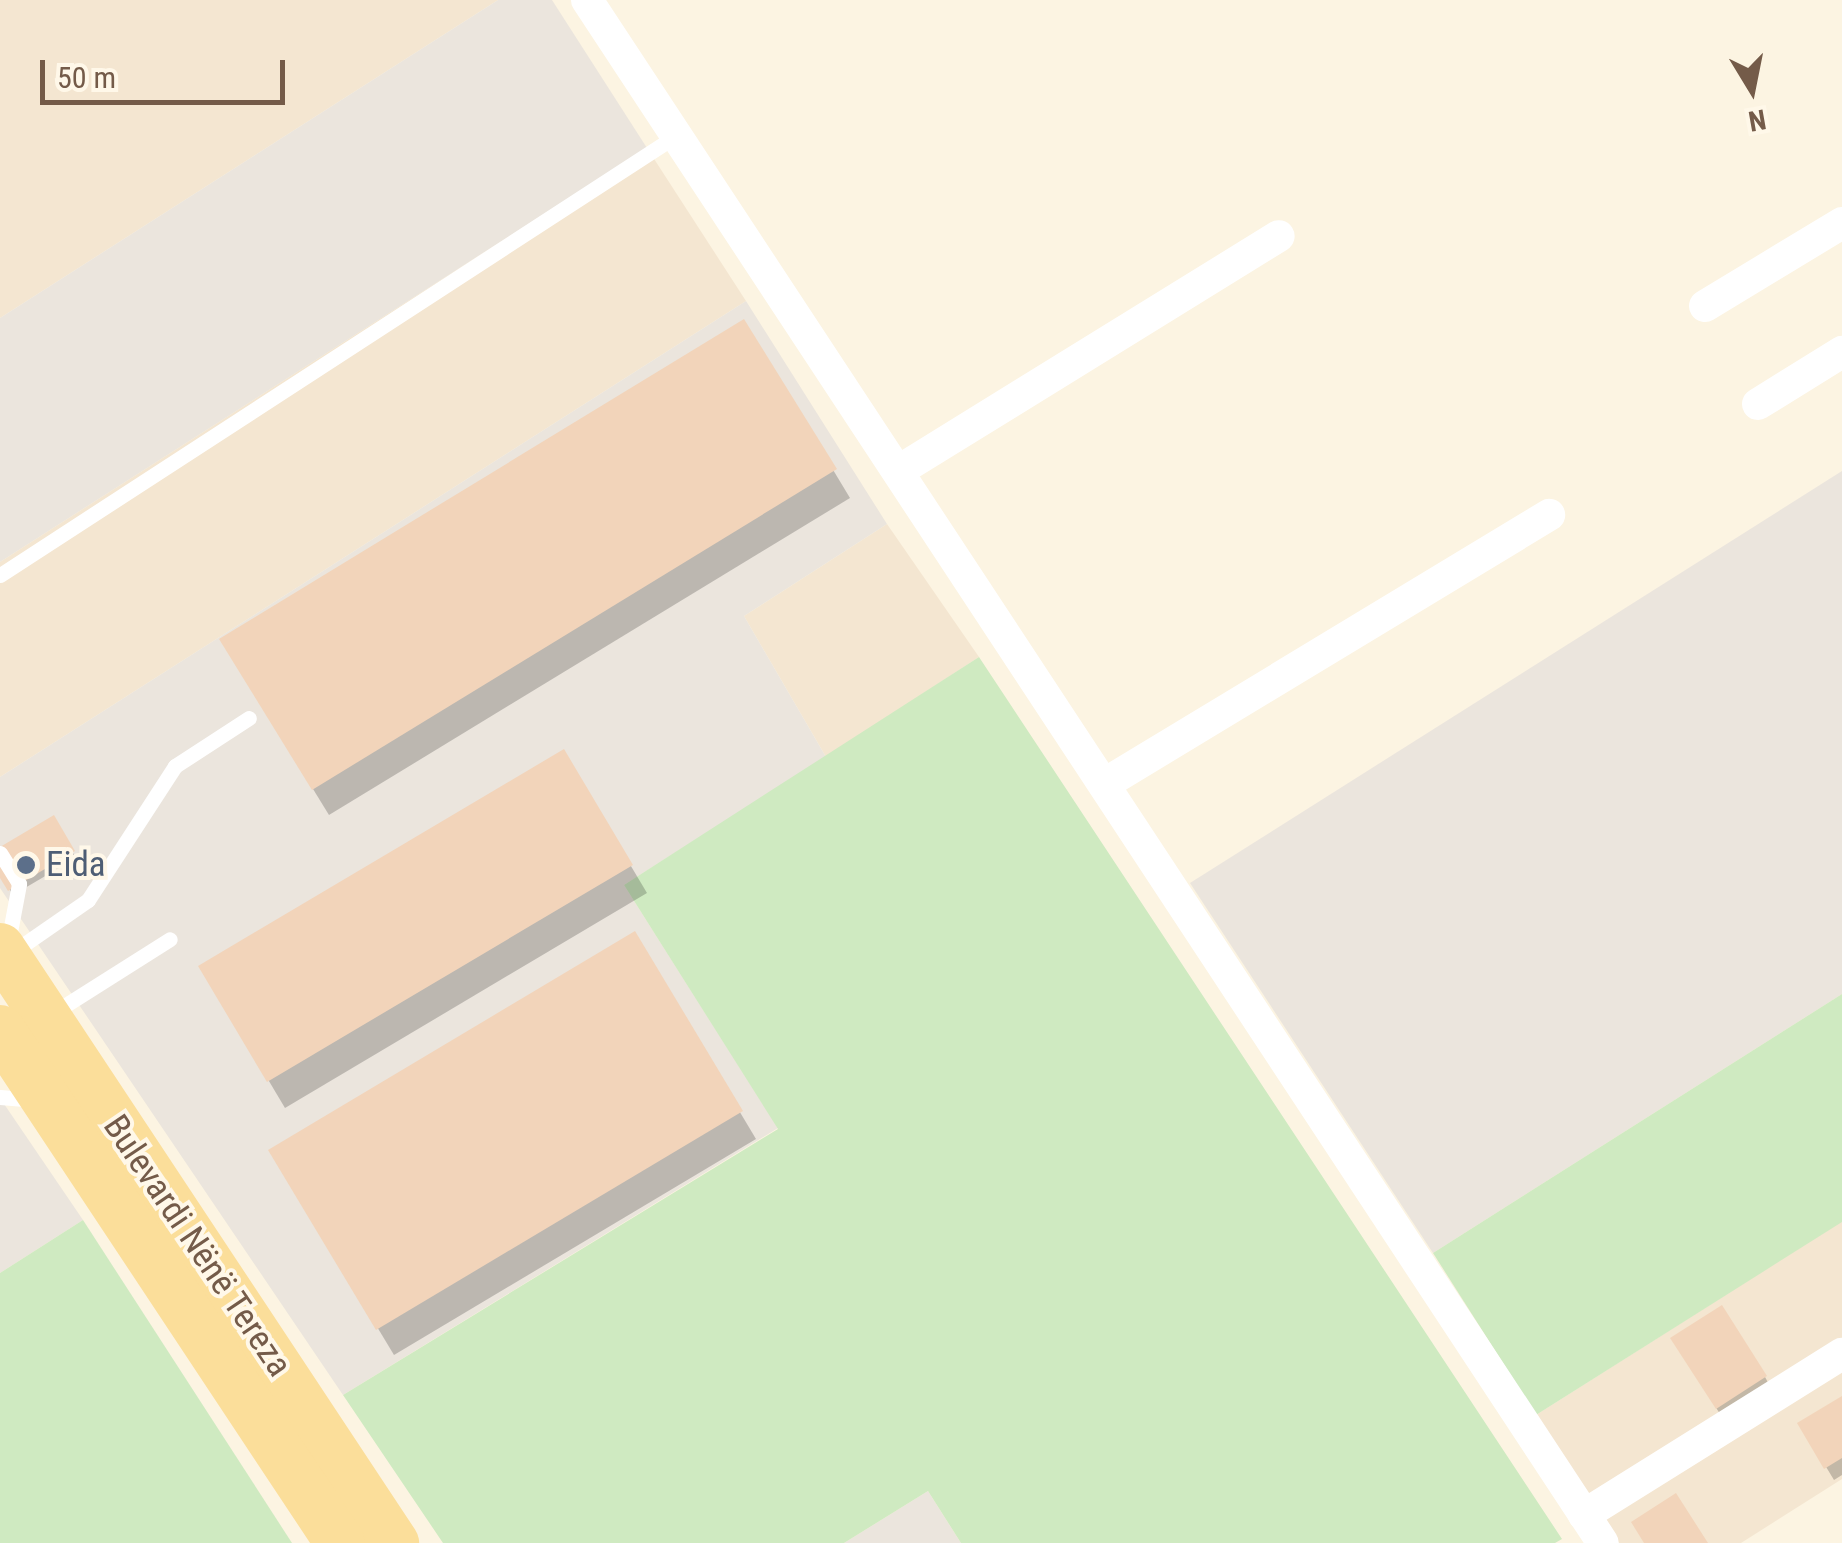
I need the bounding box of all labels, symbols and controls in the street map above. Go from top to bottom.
scale bar [45,40,290,102]
north arrow [1702,40,1802,140]
text: 50 m [57,60,116,95]
text: N [1746,102,1769,138]
place label: Eida [46,844,106,886]
marker: Eida [15,854,37,876]
street label: Bulevardi Nënë Tereza [94,1107,300,1385]

